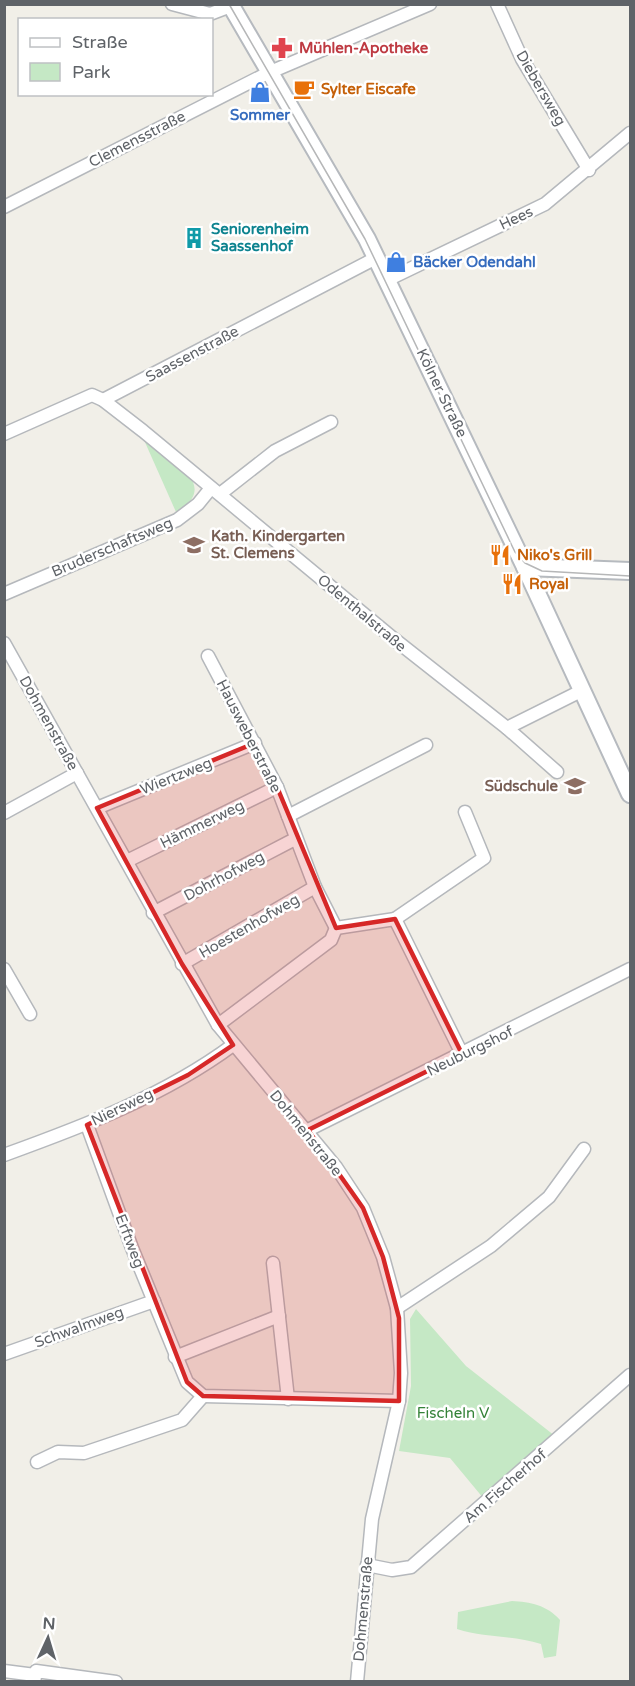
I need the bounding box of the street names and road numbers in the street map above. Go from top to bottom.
street label: Diebersweg [512,47,570,129]
street label: Clemensstraße [86,107,188,171]
street label: Hees [496,202,536,234]
street label: Saassenstraße [142,322,242,386]
street label: Kölner Straße [413,346,471,440]
street label: Bruderschaftsweg [49,513,175,581]
street label: Odenthalstraße [314,571,410,655]
street label: Dohmenstraße [16,673,82,773]
street label: Hausweberstraße [213,676,285,796]
street label: Wiertzweg [137,753,215,799]
street label: Hämmerweg [157,796,247,852]
street label: Dohrhofweg [181,847,267,905]
street label: Hoestenhofweg [196,890,302,962]
street label: Neuburgshof [424,1022,517,1080]
street label: Niersweg [88,1084,156,1130]
street label: Dohmenstraße [266,1086,346,1180]
street label: Erftweg [112,1212,148,1270]
street label: Schwalmweg [32,1303,126,1351]
street label: Am Fischerhof [460,1445,550,1527]
street label: Dohmenstraße [349,1556,377,1662]

